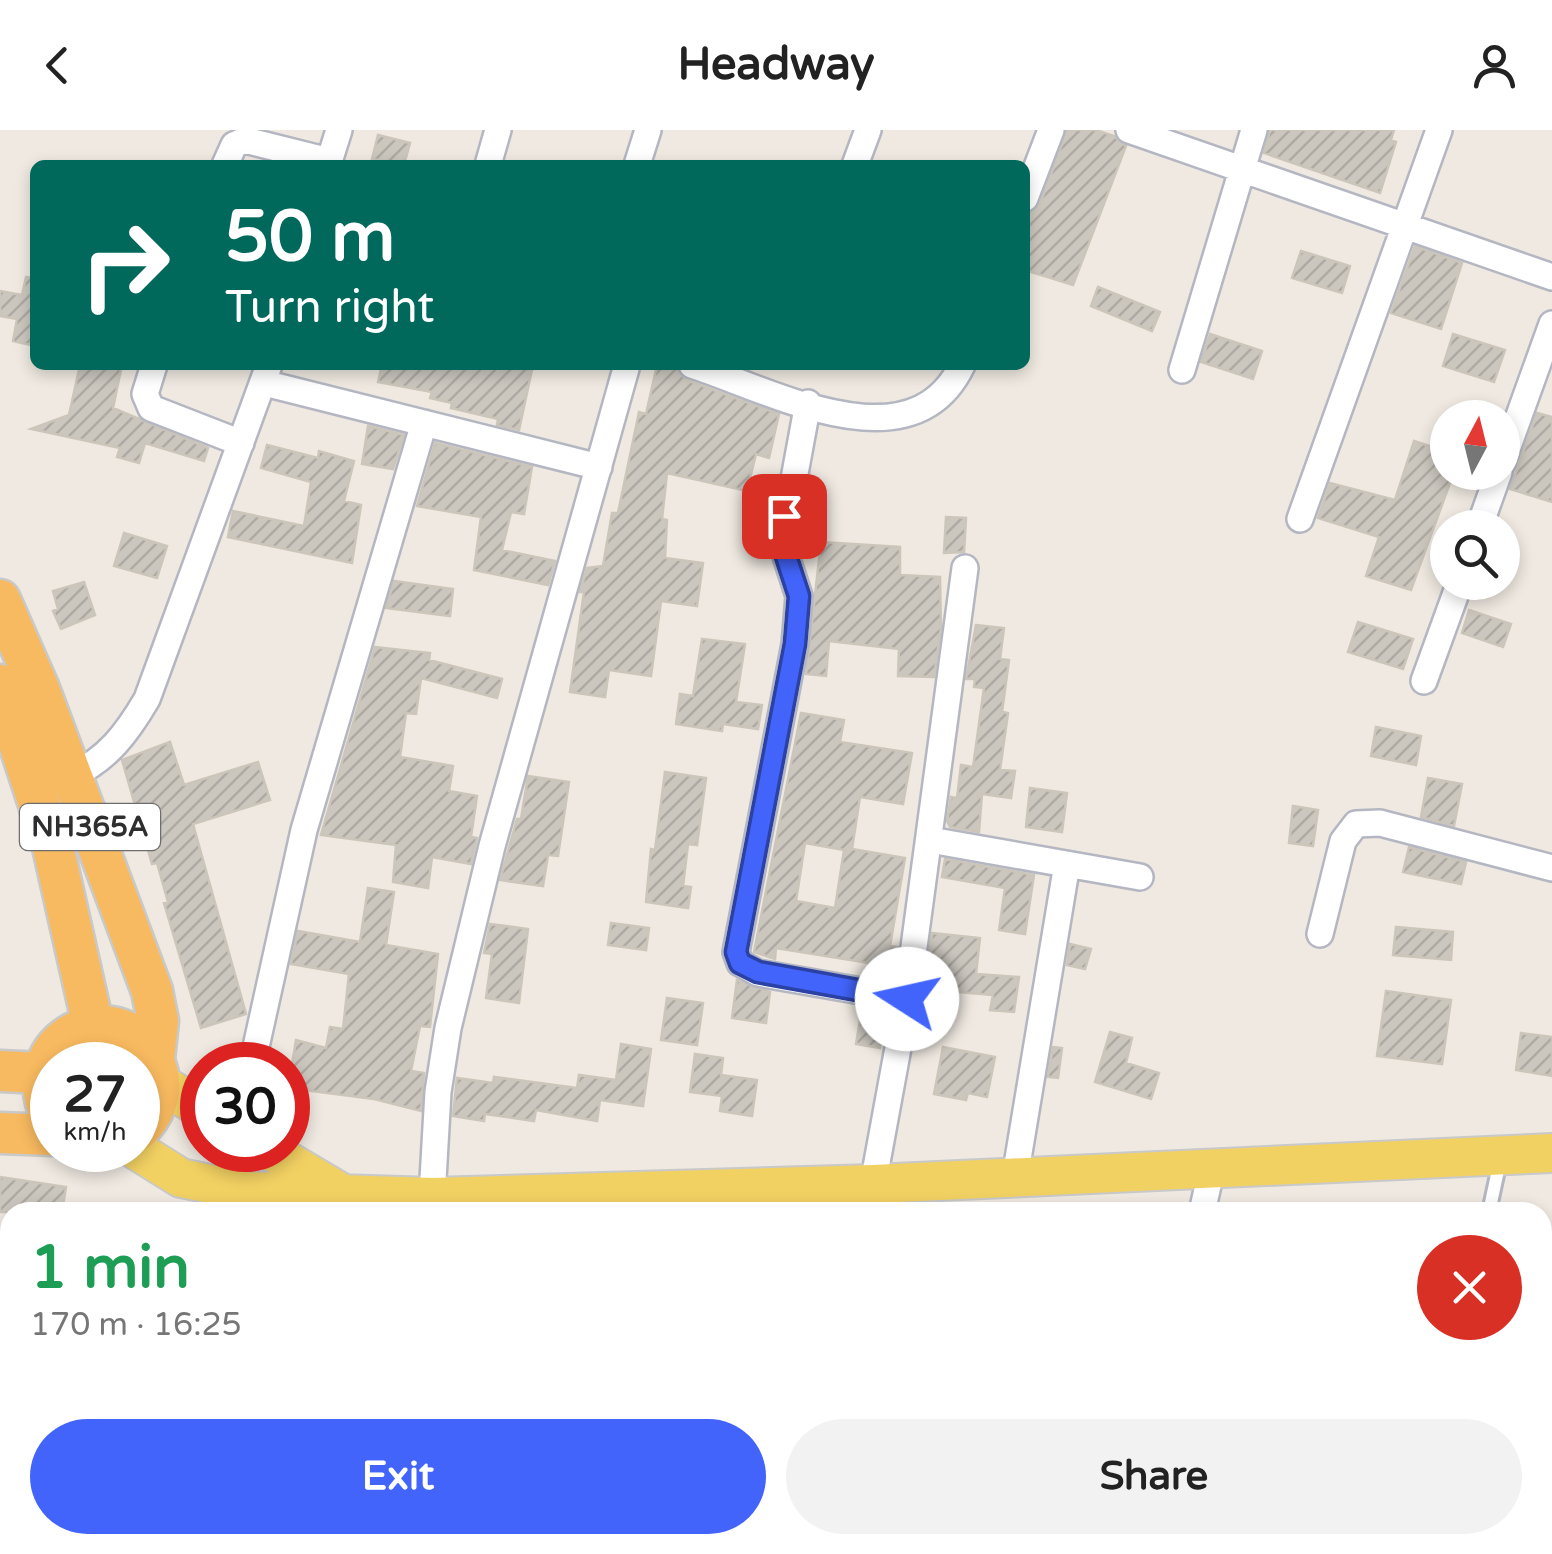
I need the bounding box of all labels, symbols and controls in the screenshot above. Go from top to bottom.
icon: back [30,38,85,93]
text: Headway [678,38,874,92]
icon: person [1467,38,1522,93]
text: 50 m [225,196,395,280]
icon: right [60,200,190,330]
text: Turn right [225,281,434,335]
north arrow [1430,400,1520,490]
map controls [1430,400,1520,600]
pin [742,474,827,559]
icon: arrive [757,489,812,544]
button: search [1430,510,1520,600]
road number: NH365A [20,804,160,850]
position arrow [855,947,959,1051]
speed limit sign: 30 [180,1042,310,1172]
text: 27 [64,1065,126,1125]
text: km/h [64,1117,126,1147]
text: 1 min [30,1232,190,1304]
button: close [1417,1235,1522,1340]
text: 170 m · 16:25 [30,1306,242,1344]
button: Exit [30,1419,766,1534]
button: Share [786,1419,1522,1534]

